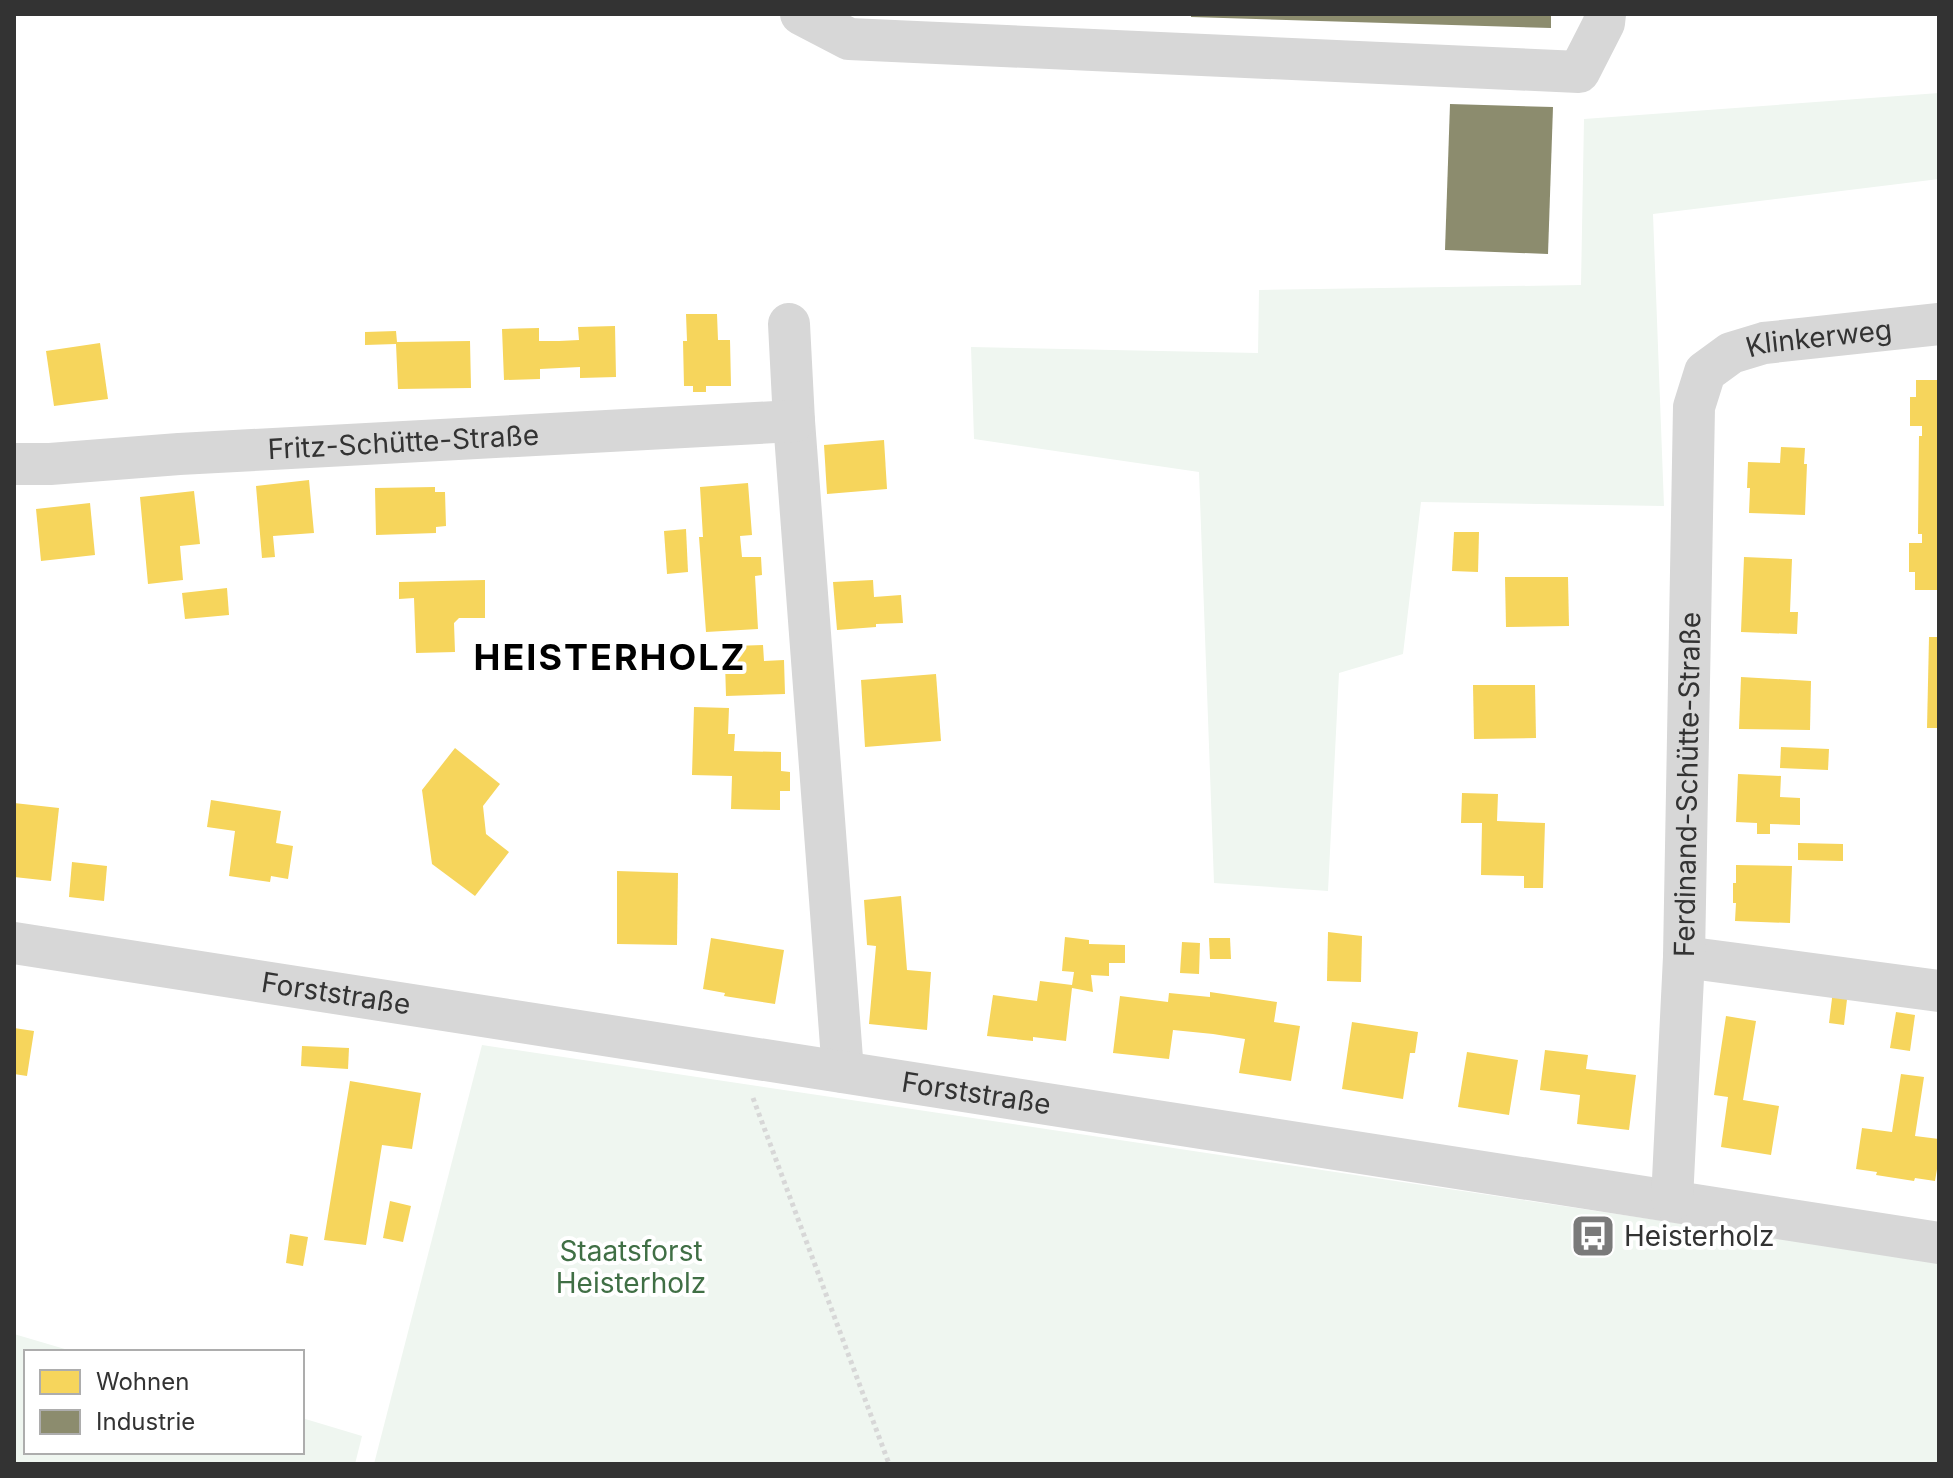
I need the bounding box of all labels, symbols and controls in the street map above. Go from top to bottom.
street label: Klinkerweg [1742,312,1894,365]
street label: Fritz-Schütte-Straße [267,418,540,466]
street label: Ferdinand-Schütte-Straße [1667,611,1707,957]
district label: HEISTERHOLZ [474,635,746,679]
street label: Forststraße [259,965,413,1022]
street label: Forststraße [900,1065,1053,1121]
bus stop icon: Heisterholz [1569,1212,1617,1260]
place label: Heisterholz [1624,1219,1774,1253]
park label: Staatsforst Heisterholz [556,1234,706,1300]
legend [24,1350,304,1454]
text: Wohnen [96,1367,189,1396]
text: Industrie [96,1407,195,1436]

